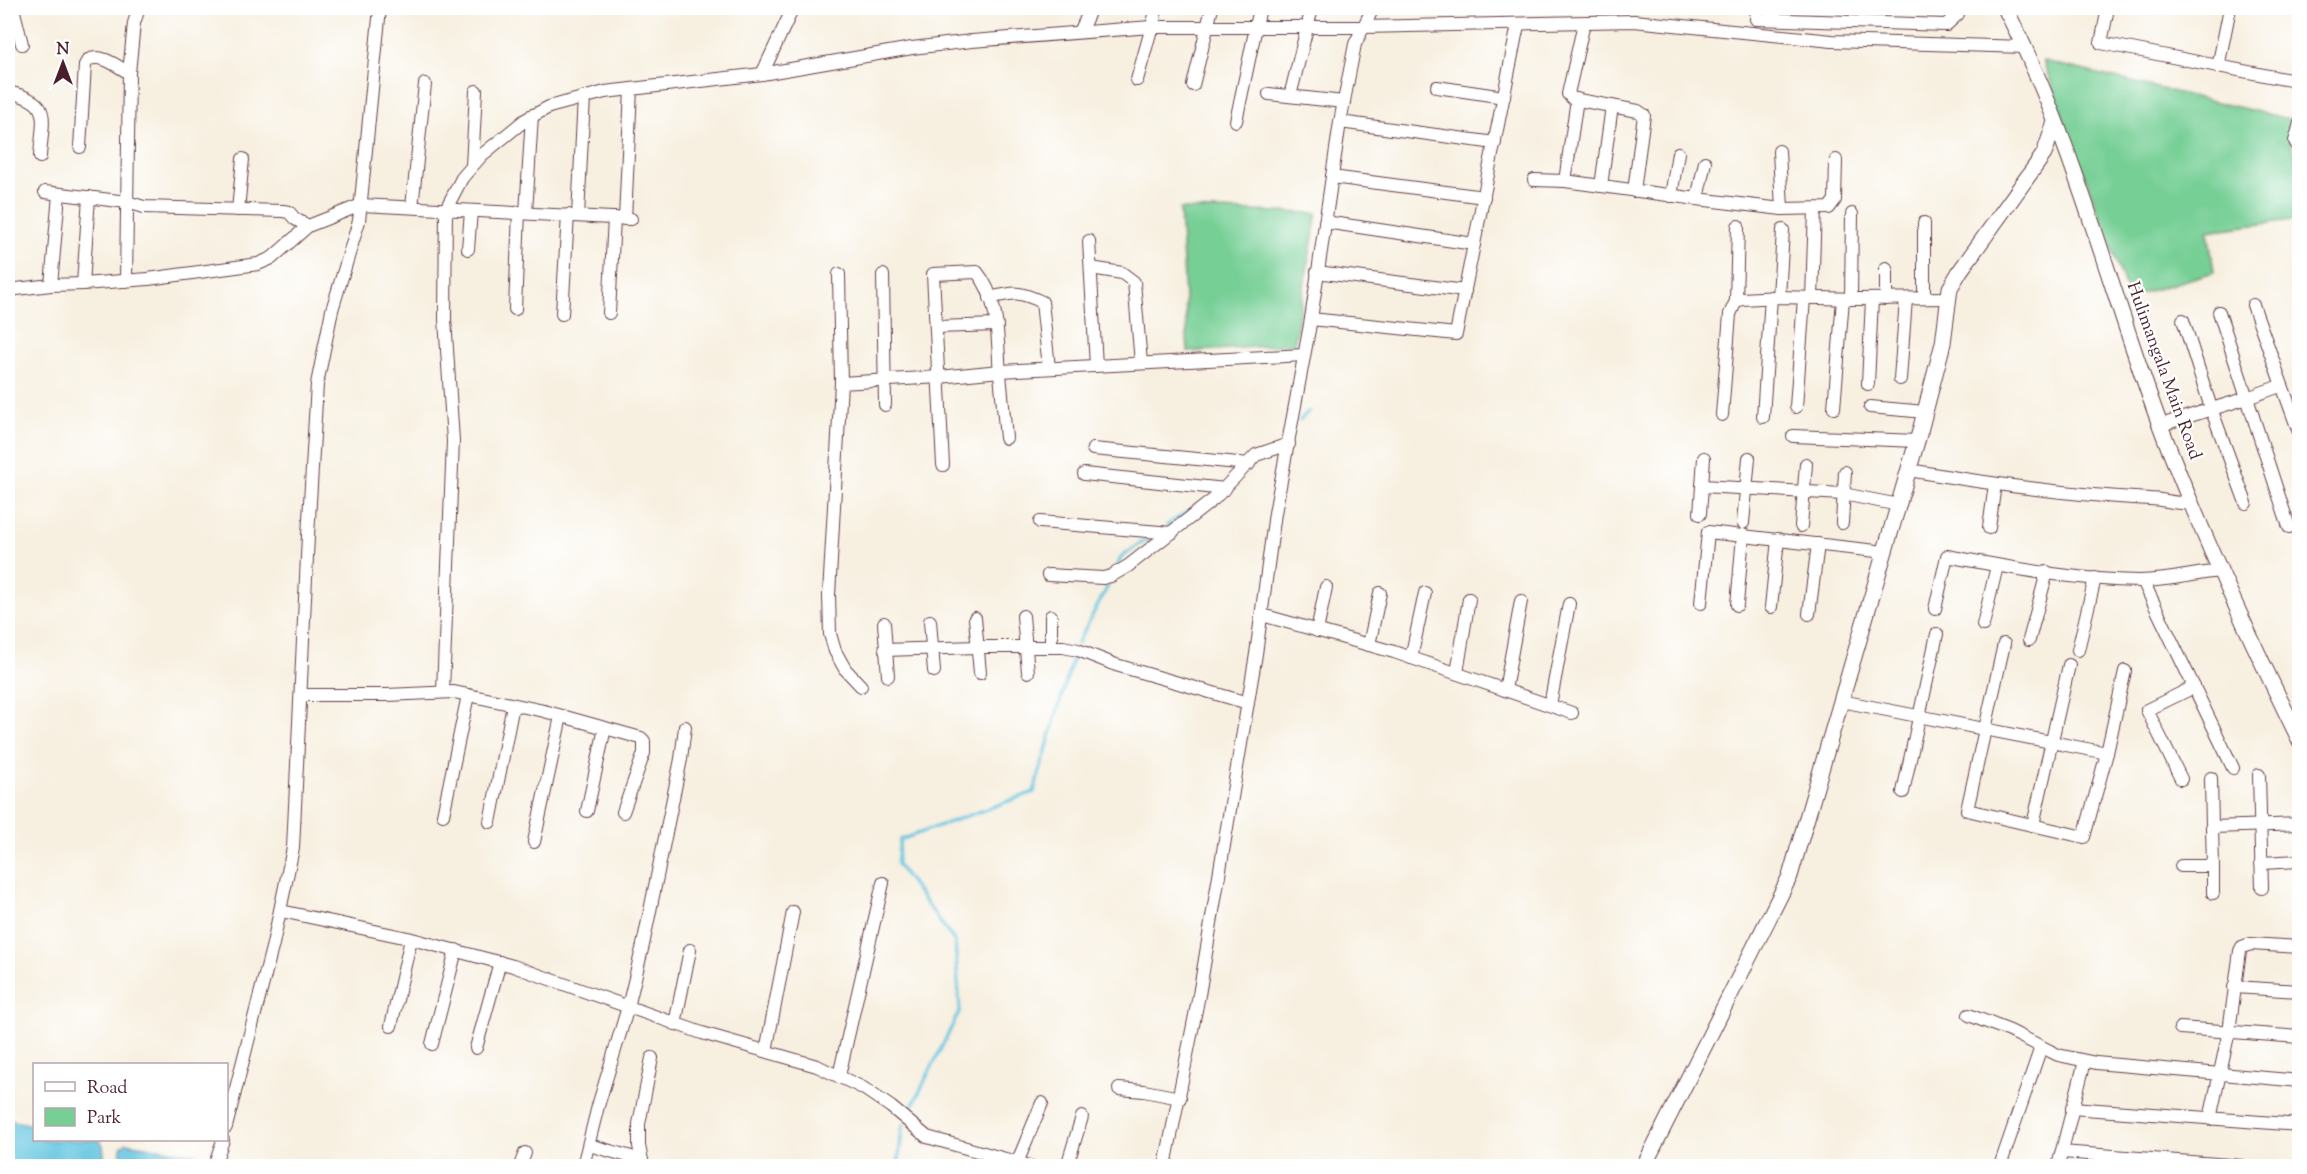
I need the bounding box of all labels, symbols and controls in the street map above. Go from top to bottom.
north arrow [33,33,93,93]
text: N [57,39,70,62]
street label: Hulimangala Main Road [2119,278,2207,464]
legend [33,1063,228,1141]
text: Road [87,1076,127,1102]
text: Park [87,1106,122,1132]

